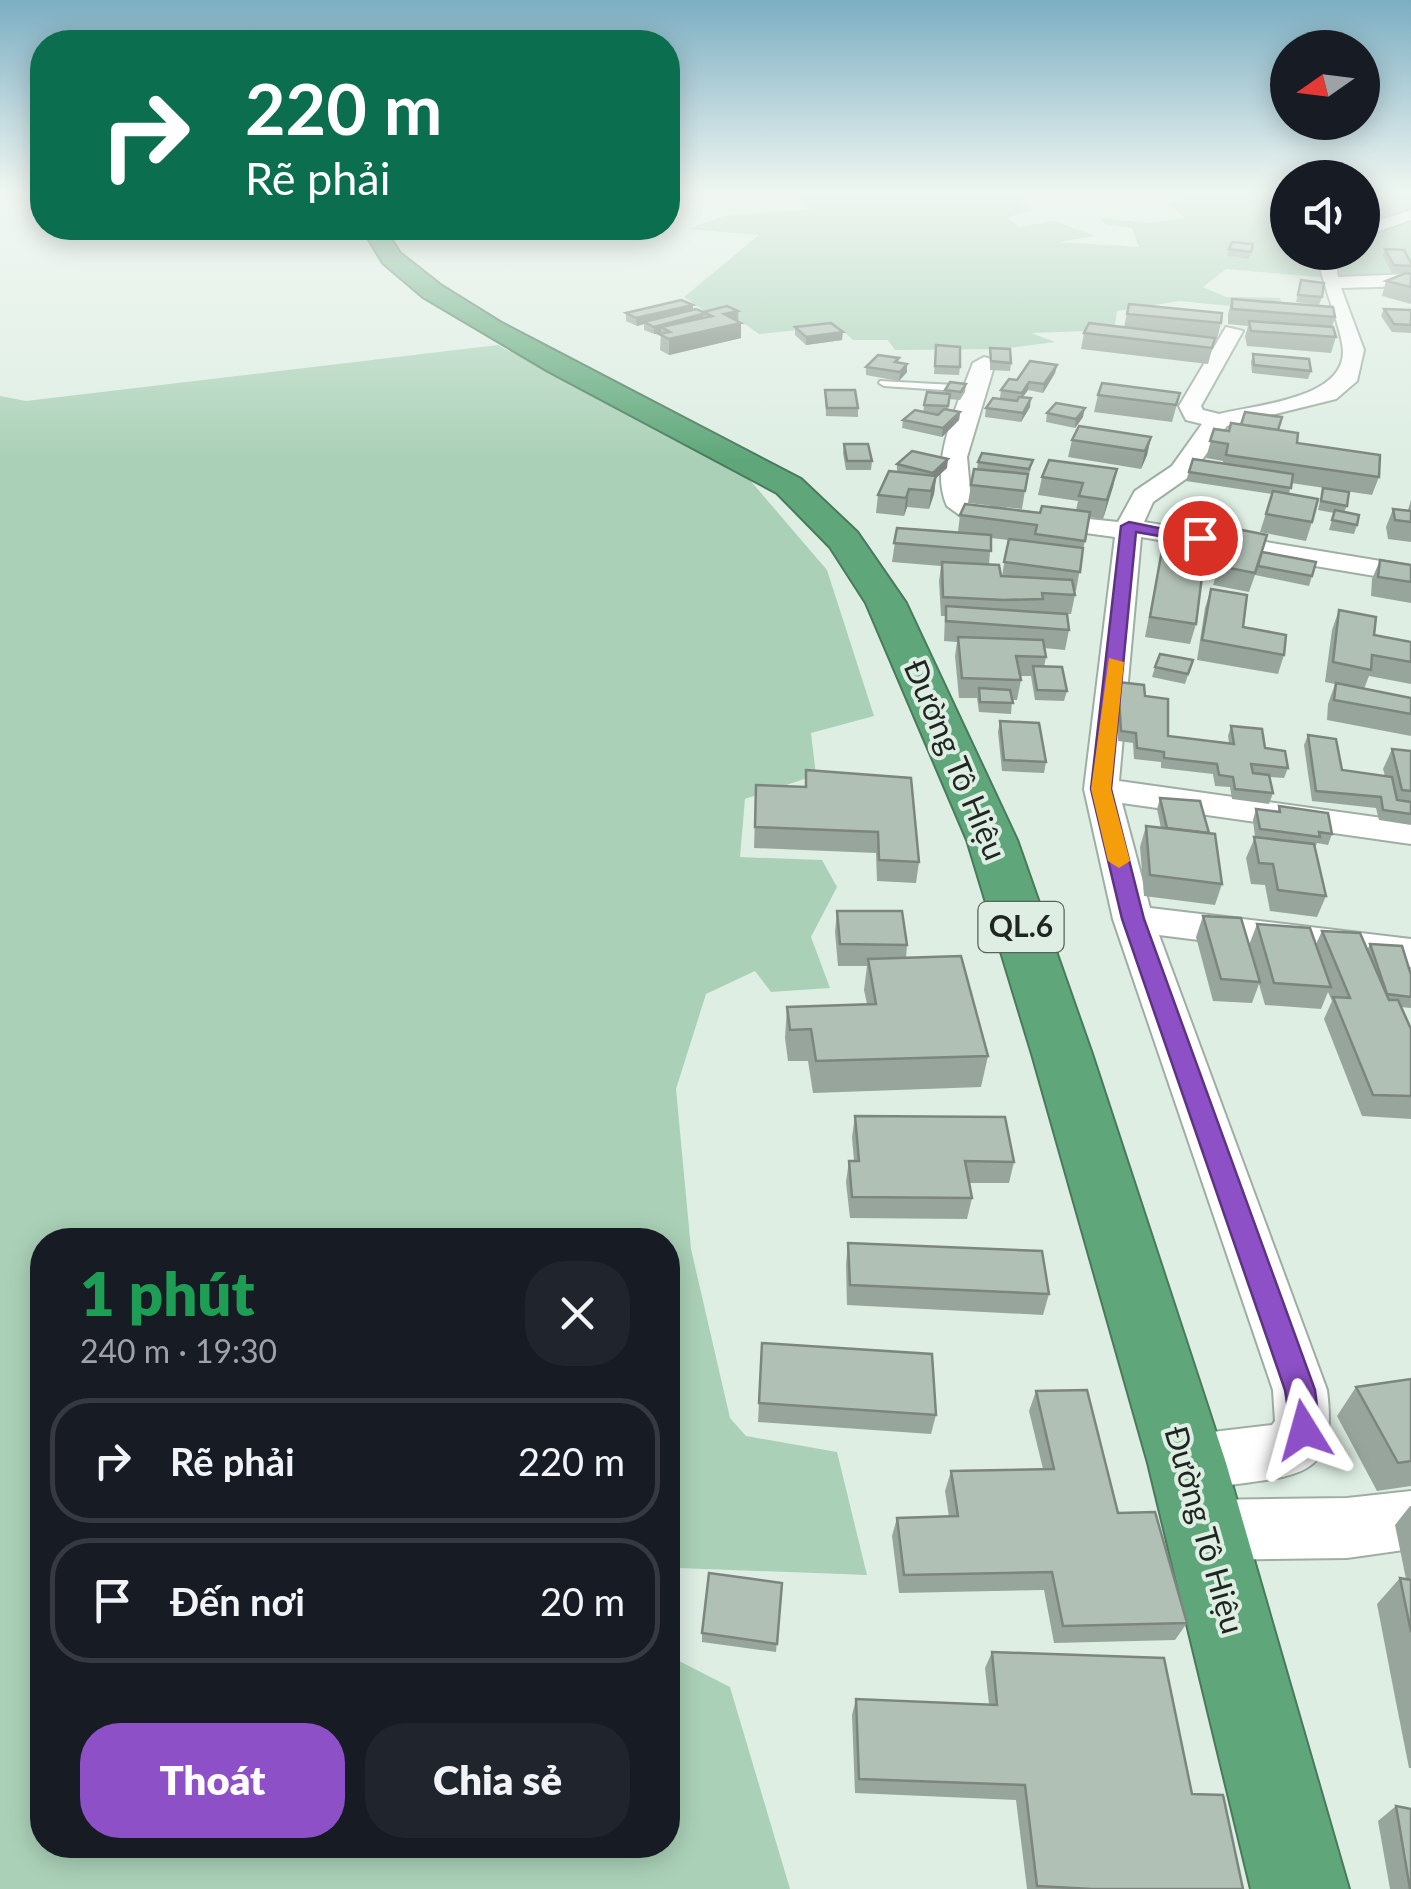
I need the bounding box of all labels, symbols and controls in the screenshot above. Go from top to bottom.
north arrow [1270,30,1380,140]
map controls [1270,30,1380,270]
text: 220 m [245,66,442,150]
icon: right [80,70,210,200]
text: Rẽ phải [245,151,391,205]
button: sound [1270,160,1380,270]
pin [1158,496,1243,581]
icon: arrive [1173,511,1228,566]
street label: Đường Tô Hiệu [897,653,1016,866]
road number: QL.6 [978,902,1064,952]
text: 1 phút [80,1257,255,1329]
button: close [525,1261,630,1366]
text: 240 m · 19:30 [80,1331,277,1370]
position arrow [1252,1378,1356,1482]
street label: Đường Tô Hiệu [1157,1421,1254,1638]
icon: right [85,1433,140,1488]
text: Rẽ phải [170,1438,295,1484]
text: 220 m [518,1438,625,1484]
icon: arrive [85,1573,140,1628]
text: Đến nơi [170,1578,305,1624]
text: 20 m [540,1578,625,1624]
button: Thoát [80,1723,345,1838]
button: Chia sẻ [365,1723,630,1838]

